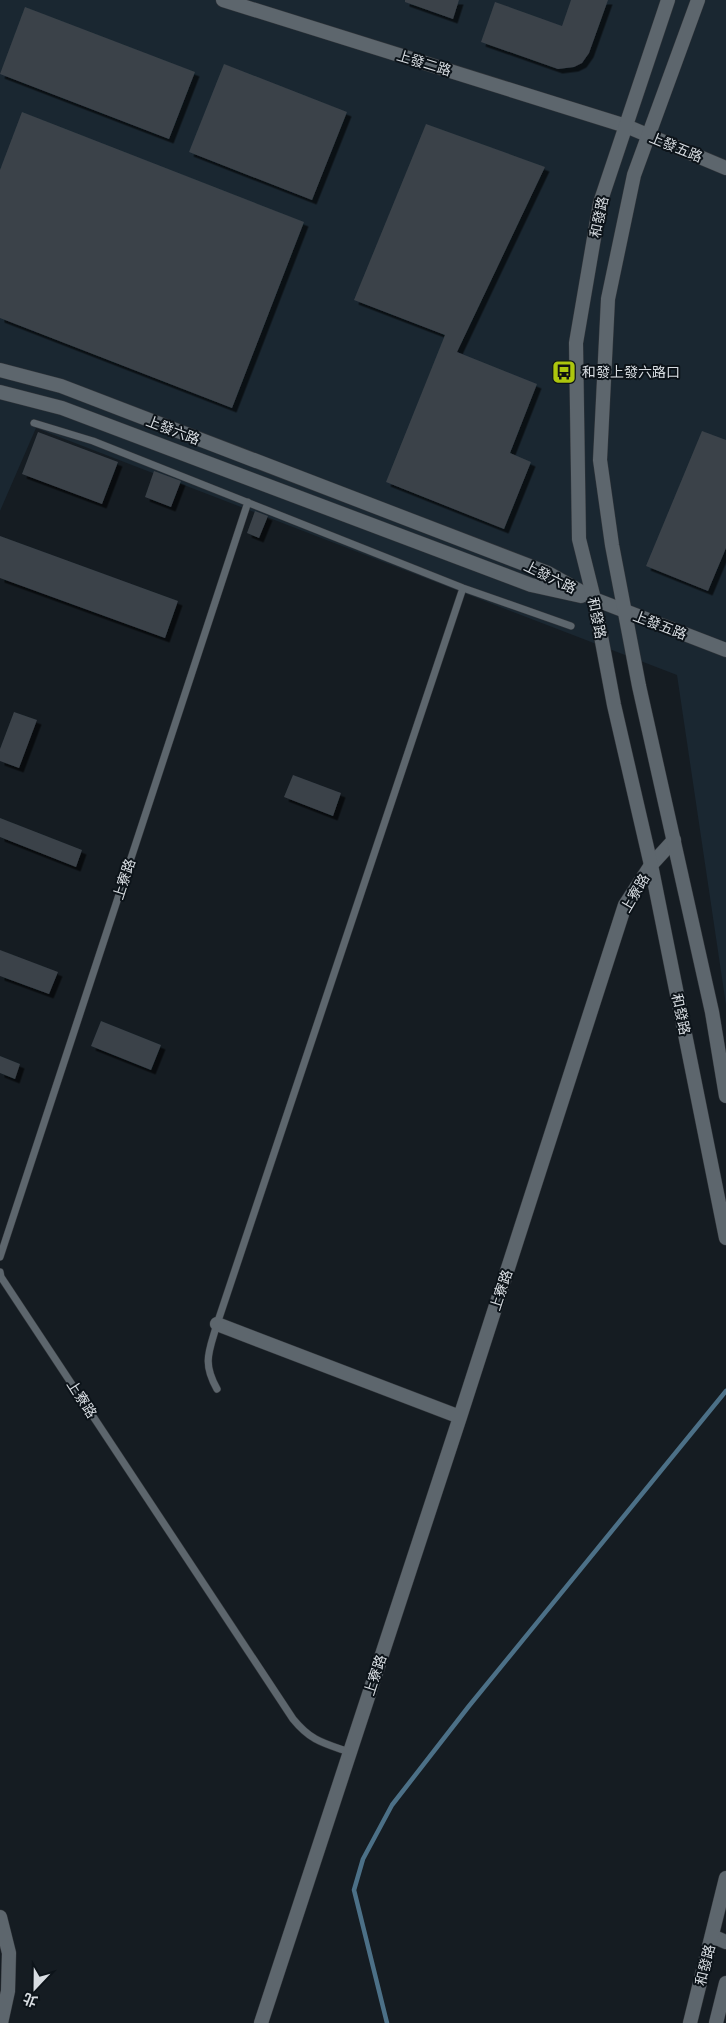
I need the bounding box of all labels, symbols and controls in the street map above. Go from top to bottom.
street label: 上發二路 [395,47,453,79]
street label: 上發五路 [647,129,705,165]
street label: 和發路 [587,195,611,239]
bus stop icon: 和發上發六路口 [551,359,577,385]
place label: 和發上發六路口 [582,364,680,380]
street label: 上發六路 [144,412,202,448]
street label: 上發六路 [521,558,579,596]
street label: 和發路 [585,596,609,640]
street label: 上發五路 [631,607,689,643]
street label: 上寮路 [110,857,138,901]
street label: 上寮路 [618,871,652,915]
street label: 和發路 [669,992,693,1036]
street label: 上寮路 [487,1268,515,1312]
street label: 上寮路 [64,1377,100,1421]
street label: 上寮路 [361,1653,389,1697]
street label: 和發路 [692,1943,718,1987]
north arrow [10,1963,60,2013]
text: 北 [21,1990,40,2010]

